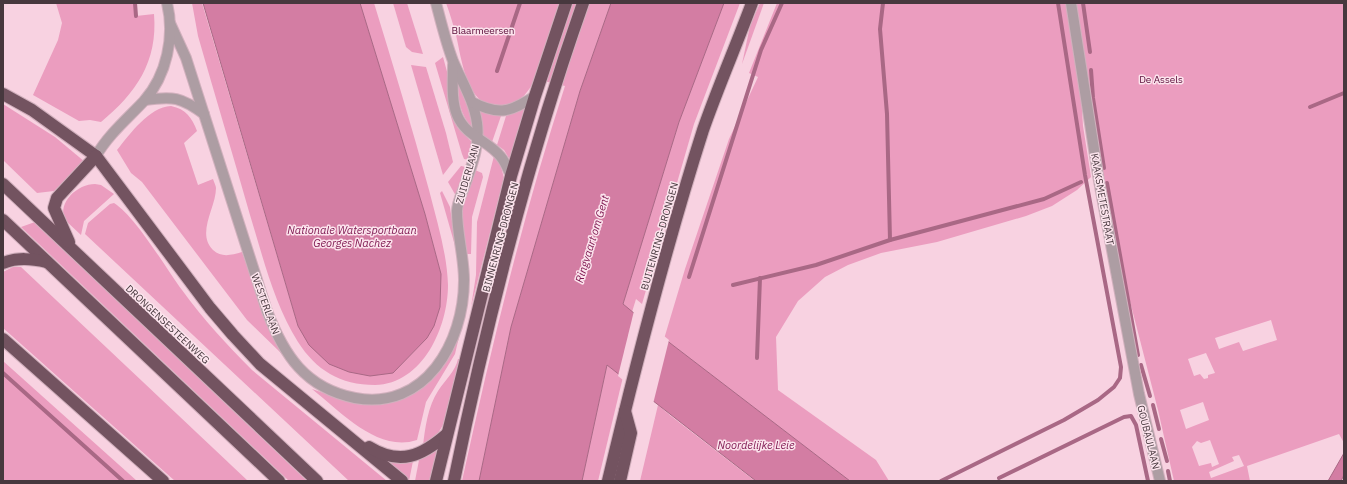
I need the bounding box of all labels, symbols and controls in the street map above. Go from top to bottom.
park label: Blaarmeersen [451,24,515,37]
park label: De Assels [1139,73,1183,86]
street label: ZUIDERLAAN [453,143,482,205]
street label: KAAKSMETESTRAAT [1088,152,1117,246]
street label: BINNENRING-DRONGEN [480,181,521,293]
street label: BUITENRING-DRONGEN [638,181,681,291]
water label: Ringvaart om Gent [572,193,612,284]
water label: Nationale Watersportbaan Georges Nachez [287,223,417,250]
street label: WESTERLAAN [249,272,283,336]
street label: DRONGENSESTEENWEG [123,282,213,367]
street label: GOUBAULAAN [1134,404,1163,470]
water label: Noordelijke Leie [717,438,795,452]

